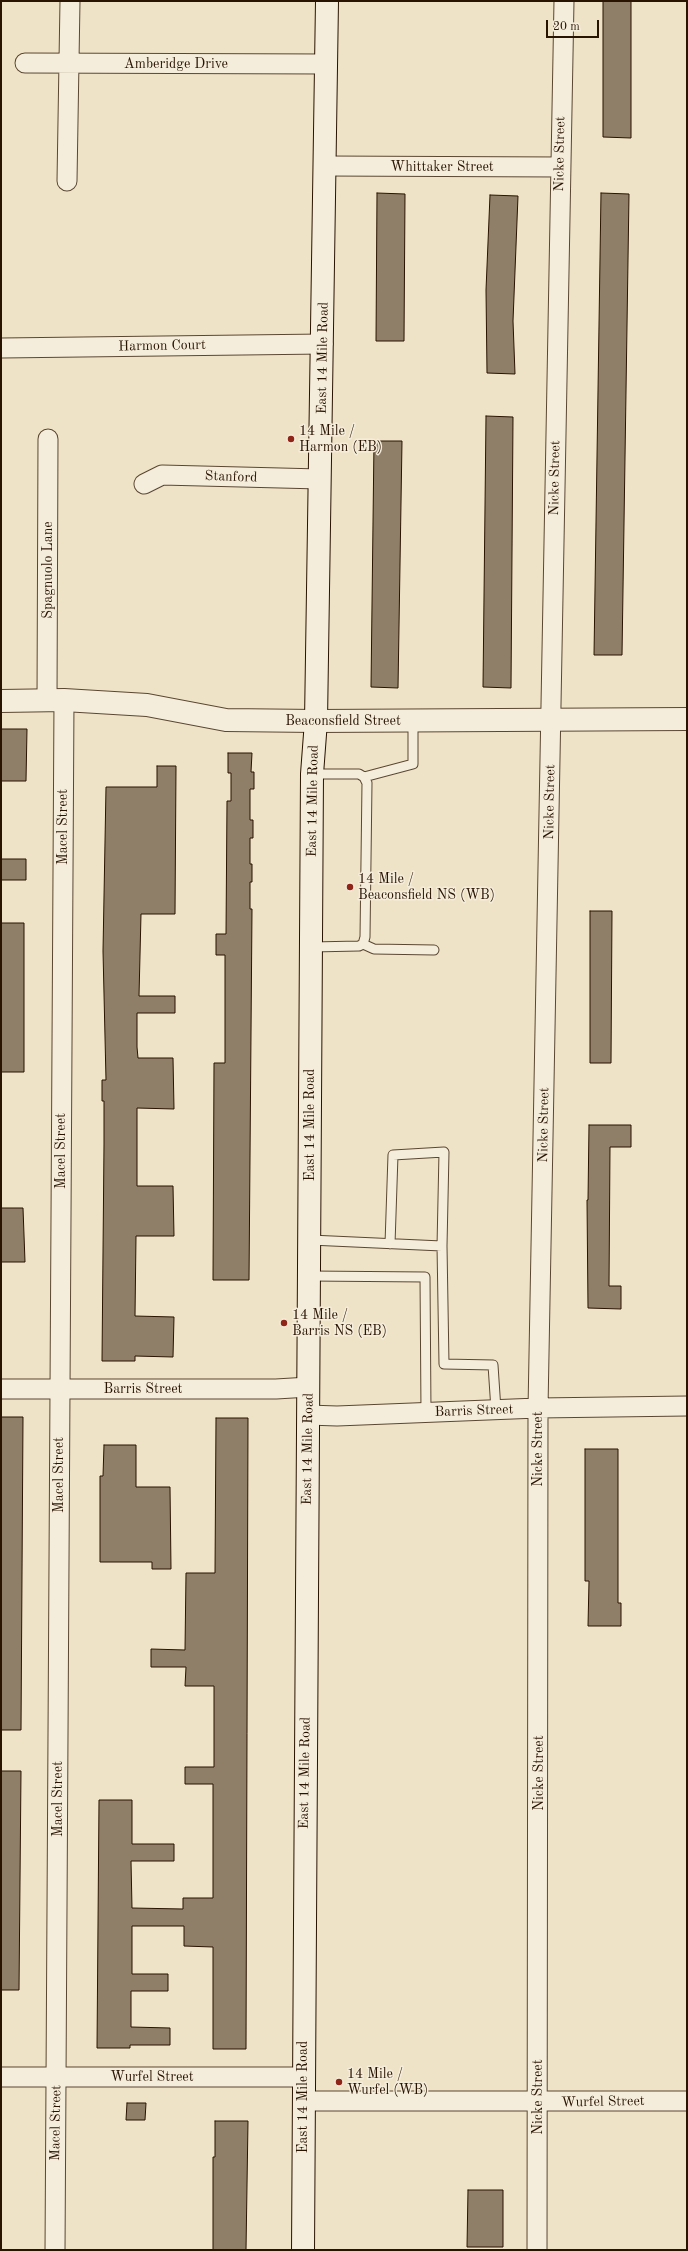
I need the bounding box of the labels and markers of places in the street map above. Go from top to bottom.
place label: 14 Mile / Harmon (EB) [299,423,382,456]
marker: 14 Mile / Harmon (EB) [286,434,296,444]
place label: 14 Mile / Beaconsfield NS (WB) [358,871,495,904]
marker: 14 Mile / Beaconsfield NS (WB) [345,882,355,892]
place label: 14 Mile / Barris NS (EB) [292,1307,387,1340]
marker: 14 Mile / Barris NS (EB) [279,1318,289,1328]
place label: 14 Mile / Wurfel (WB) [347,2066,428,2098]
marker: 14 Mile / Wurfel (WB) [334,2077,344,2087]

